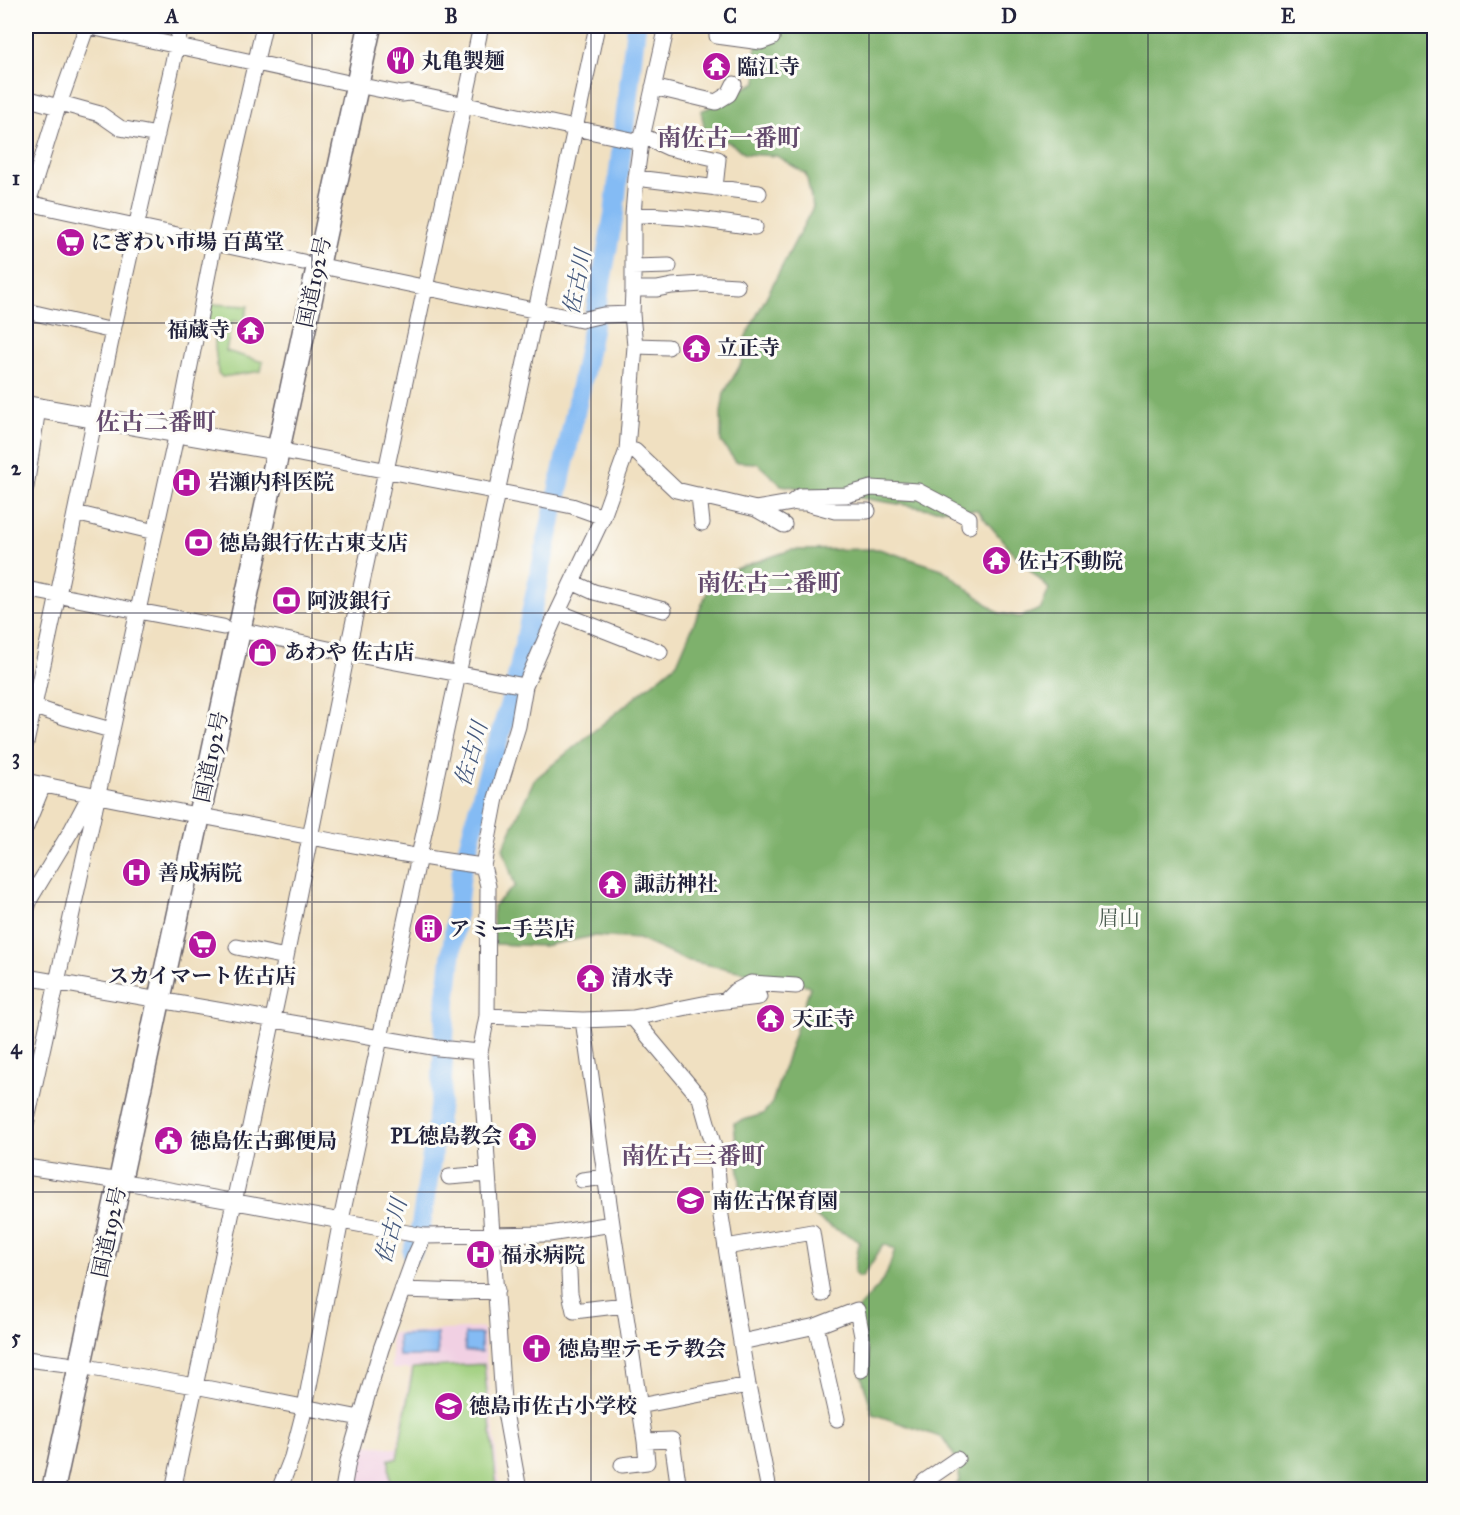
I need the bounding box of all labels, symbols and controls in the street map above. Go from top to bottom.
text: A [163,4,179,28]
text: B [444,4,458,28]
text: C [723,4,737,28]
text: D [1001,4,1017,28]
text: E [1281,4,1296,28]
restaurant icon: 丸亀製麺 [384,45,416,77]
place label: 丸亀製麺 [421,48,505,74]
temple icon: 臨江寺 [700,51,732,83]
place label: 臨江寺 [737,54,800,80]
district label: 南佐古一番町 [657,123,801,153]
text: 1 [12,166,20,190]
supermarket icon: にぎわい市場 百萬堂 [54,226,86,258]
place label: にぎわい市場 百萬堂 [91,229,285,255]
street label: 国道192号 [292,234,336,330]
water label: 佐古川 [557,245,597,317]
temple icon: 福蔵寺 [235,314,267,346]
place label: 福蔵寺 [167,317,230,343]
temple icon: 立正寺 [680,332,712,364]
place label: 立正寺 [717,335,780,361]
district label: 佐古二番町 [96,407,216,437]
text: 2 [11,456,22,480]
hospital icon: 岩瀬内科医院 [171,466,203,498]
place label: 岩瀬内科医院 [208,469,334,495]
bank icon: 徳島銀行佐古東支店 [182,527,214,559]
place label: 徳島銀行佐古東支店 [219,530,408,556]
temple icon: 佐古不動院 [981,545,1013,577]
place label: 佐古不動院 [1018,548,1123,574]
district label: 南佐古二番町 [697,568,841,598]
bank icon: 阿波銀行 [270,585,302,617]
place label: 阿波銀行 [307,588,391,614]
shop icon: あわや 佐古店 [247,636,279,668]
place label: あわや 佐古店 [284,639,415,665]
street label: 国道192号 [189,709,233,805]
water label: 佐古川 [449,717,494,789]
text: 3 [12,745,20,770]
hospital icon: 善成病院 [121,857,153,889]
place label: 善成病院 [158,860,242,886]
temple icon: 諏訪神社 [597,868,629,900]
place label: 諏訪神社 [634,871,718,897]
park label: 眉山 [1098,905,1140,931]
building icon: アミー手芸店 [412,913,444,945]
place label: アミー手芸店 [449,916,575,942]
supermarket icon: スカイマート佐古店 [186,929,218,961]
temple icon: 清水寺 [574,962,606,994]
place label: スカイマート佐古店 [108,963,296,989]
place label: 清水寺 [611,965,674,991]
temple icon: 天正寺 [755,1003,787,1035]
place label: 天正寺 [792,1006,855,1032]
text: 4 [10,1035,22,1060]
temple icon: PL徳島教会 [507,1120,539,1152]
place label: PL徳島教会 [390,1123,502,1149]
public building icon: 徳島佐古郵便局 [153,1125,185,1157]
place label: 徳島佐古郵便局 [190,1128,337,1154]
district label: 南佐古三番町 [621,1141,765,1171]
street label: 国道192号 [87,1184,131,1280]
school or university icon: 南佐古保育園 [675,1185,707,1217]
place label: 南佐古保育園 [712,1188,838,1214]
water label: 佐古川 [369,1194,413,1266]
hospital icon: 福永病院 [464,1239,496,1271]
place label: 福永病院 [501,1242,585,1268]
text: 5 [11,1325,21,1349]
church icon: 徳島聖テモテ教会 [521,1333,553,1365]
place label: 徳島聖テモテ教会 [558,1336,726,1362]
school or university icon: 徳島市佐古小学校 [432,1390,464,1422]
place label: 徳島市佐古小学校 [469,1393,637,1419]

